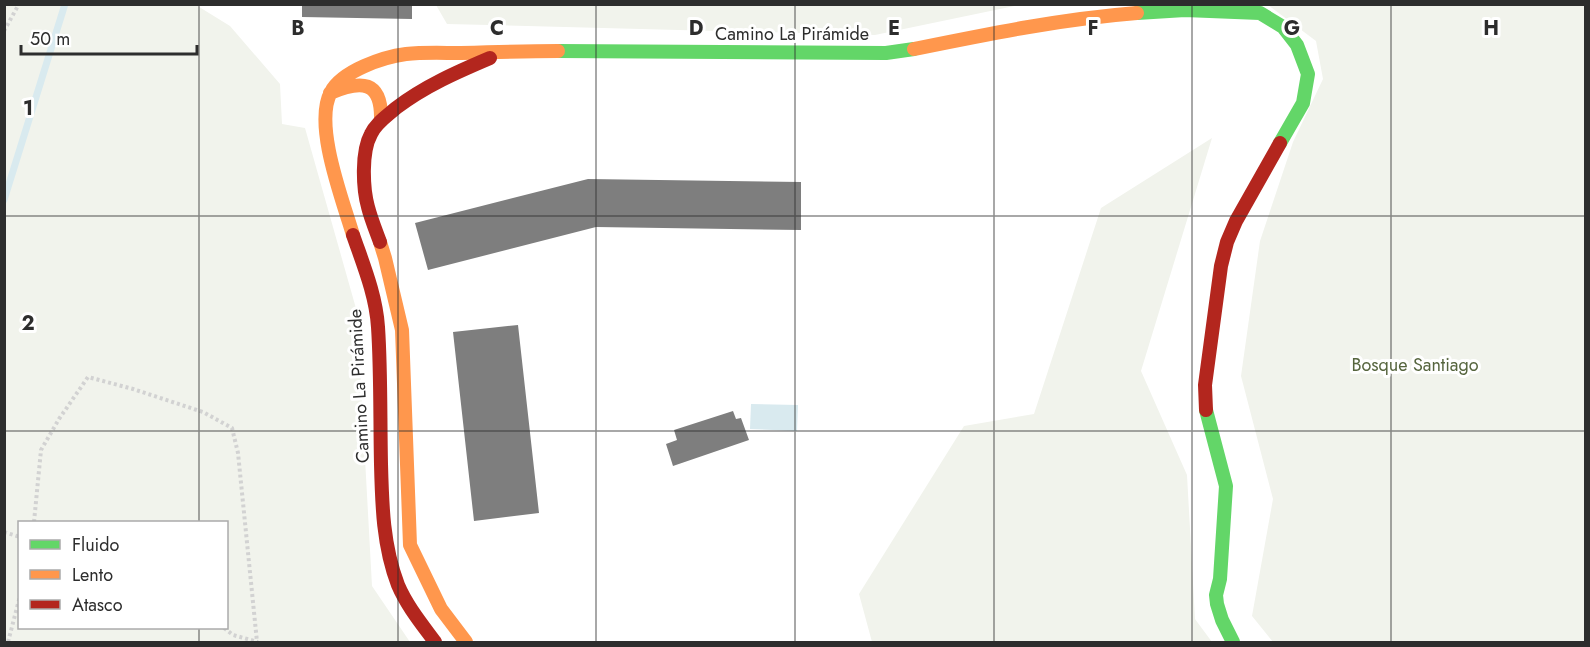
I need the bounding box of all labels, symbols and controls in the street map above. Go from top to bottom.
text: B [291,14,305,43]
text: C [490,14,504,43]
text: D [689,14,703,43]
text: E [888,14,900,43]
text: F [1087,14,1099,43]
text: G [1284,14,1300,43]
text: H [1483,14,1499,43]
scale bar [21,18,196,56]
street label: Camino La Pirámide [715,21,869,47]
text: 50 m [30,26,70,52]
text: 1 [23,94,33,123]
street label: Camino La Pirámide [342,308,376,464]
text: 2 [21,309,35,338]
park label: Bosque Santiago [1351,352,1479,378]
legend [18,521,228,629]
text: Fluido [72,532,120,558]
text: Lento [72,562,113,588]
text: Atasco [72,592,123,618]

